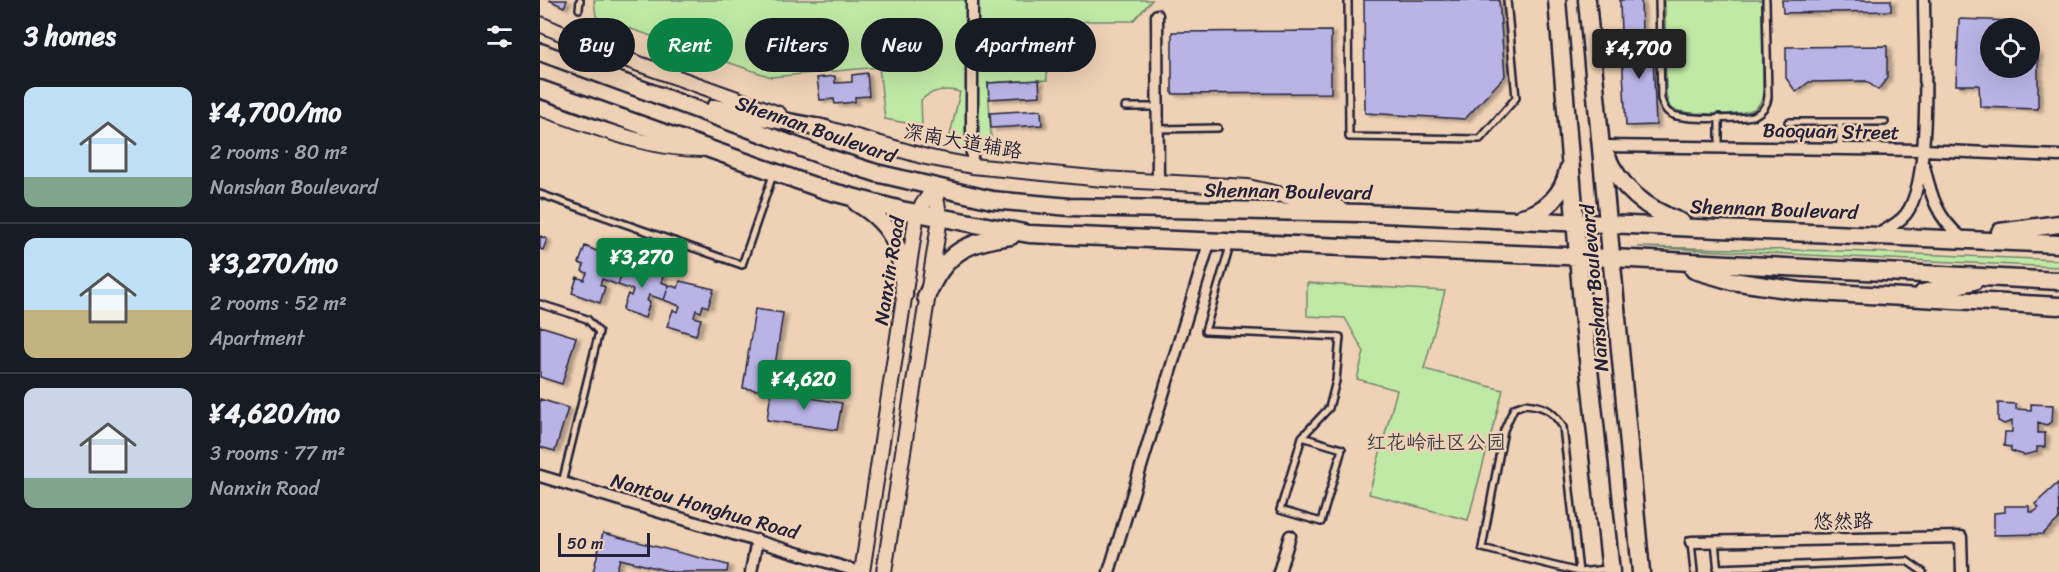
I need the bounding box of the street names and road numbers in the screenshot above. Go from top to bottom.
street label: Shennan Boulevard [731,86,902,174]
street label: Baoquan Street [1762,113,1900,150]
street label: 深南大道辅路 [901,114,1026,169]
street label: Shennan Boulevard [1204,173,1374,210]
street label: Shennan Boulevard [1689,189,1860,230]
street label: Nanshan Boulevard [1570,201,1619,373]
street label: Nanxin Road [864,213,916,328]
street label: Nantou Honghua Road [607,463,804,550]
street label: 悠然路 [1813,503,1874,540]

